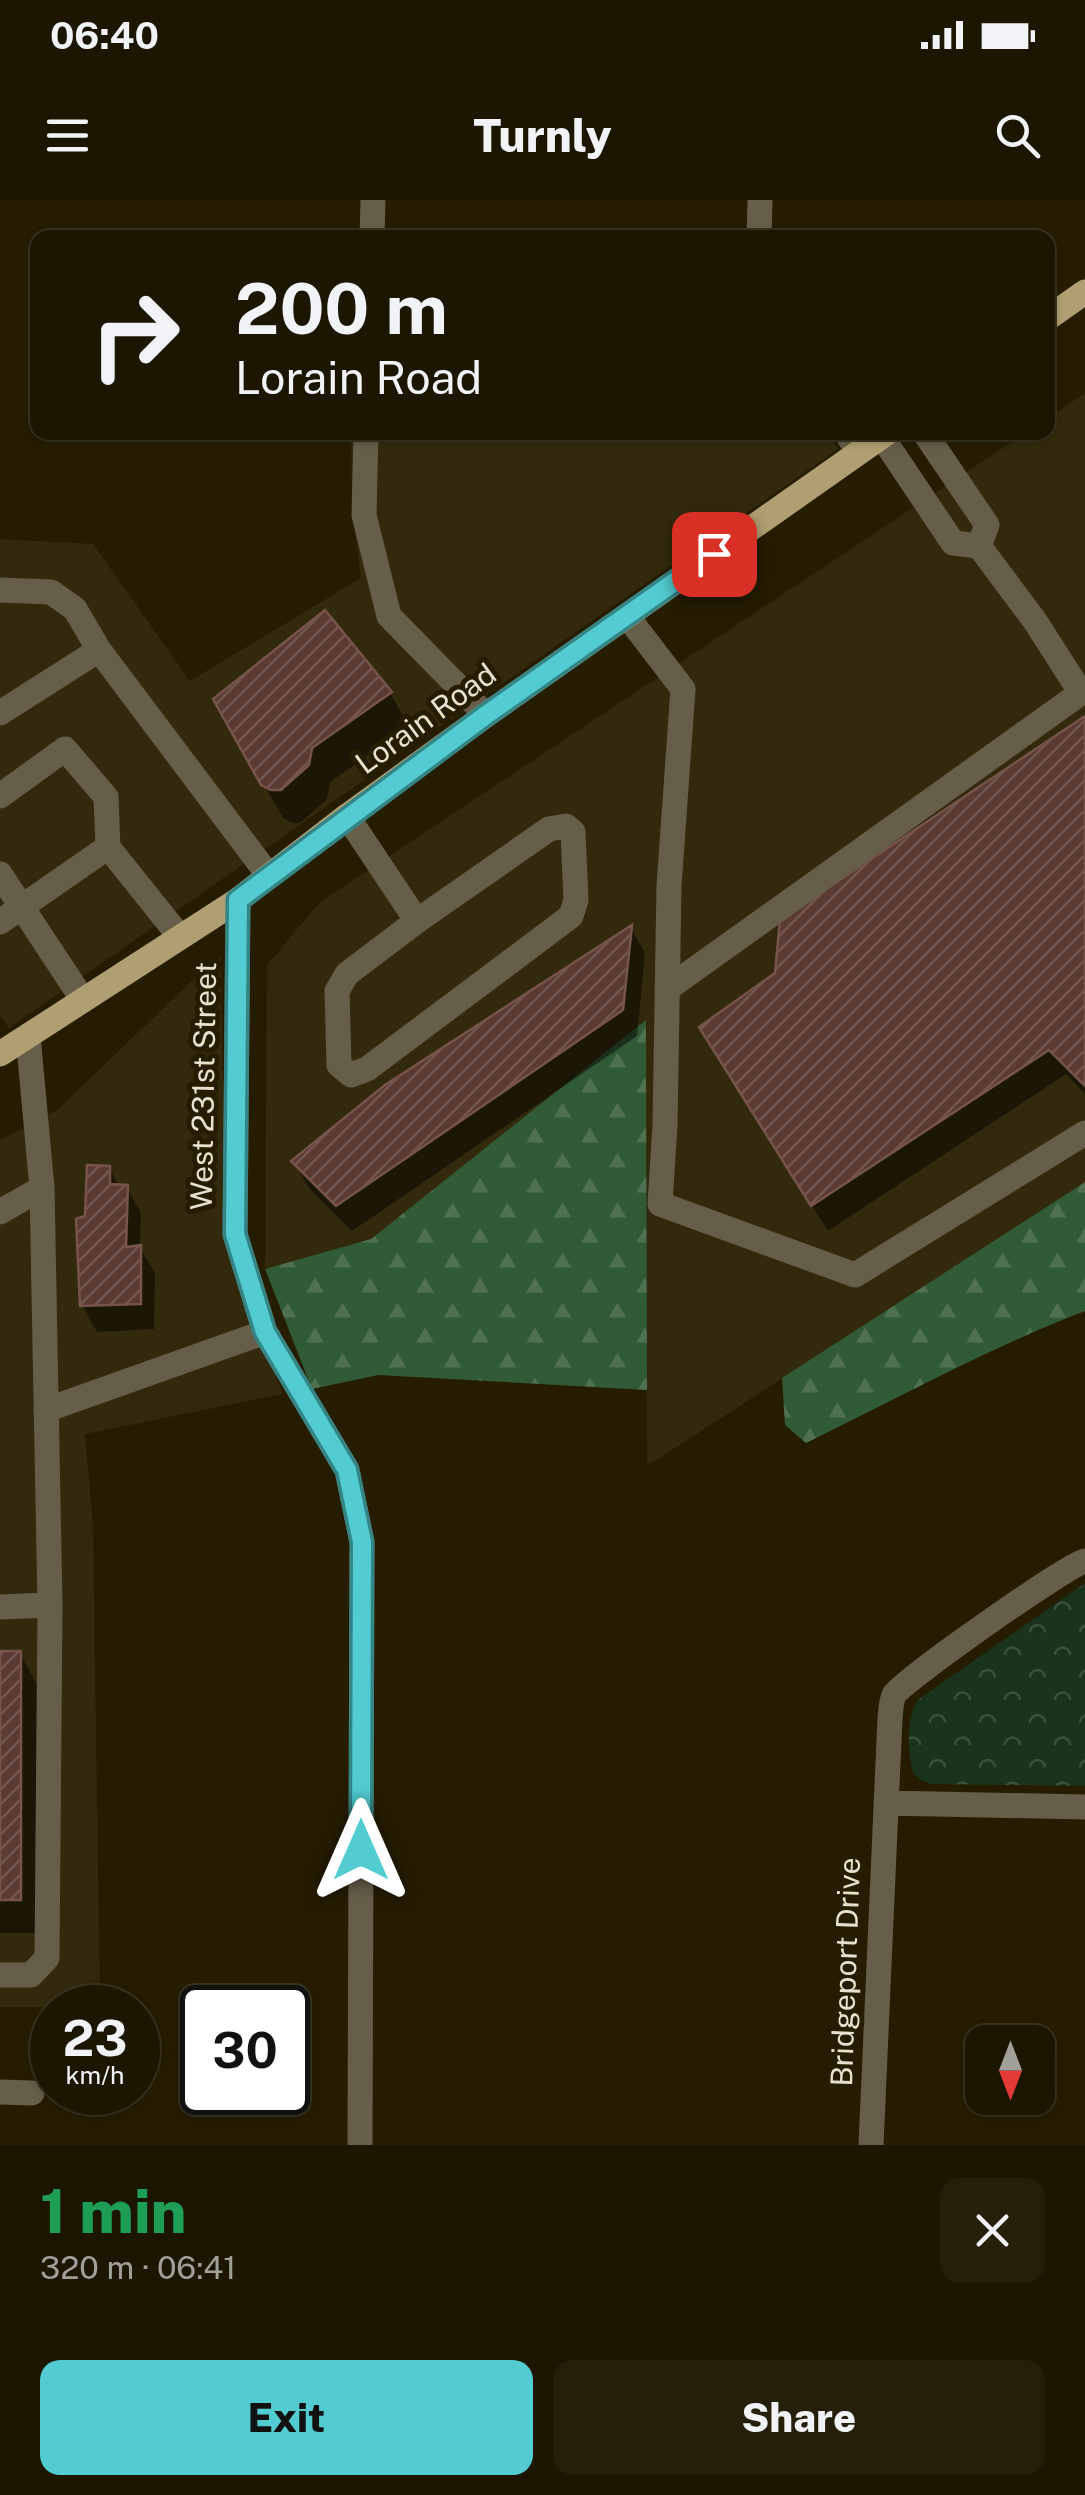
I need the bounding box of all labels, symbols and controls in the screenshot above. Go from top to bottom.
text: 06:40 [50,13,159,58]
icon: menu [40,108,95,163]
icon: search [990,108,1045,163]
text: Turnly [473,109,612,162]
text: 200 m [235,267,448,350]
icon: right [70,270,200,400]
text: Lorain Road [235,351,482,404]
pin [672,512,757,597]
icon: arrive [687,527,742,582]
street label: Lorain Road [348,655,503,781]
street label: West 231st Street [183,962,223,1210]
position arrow [309,1798,413,1902]
street label: Bridgeport Drive [823,1857,867,2087]
speed limit sign: 30 [180,1985,310,2115]
text: 23 [62,2008,128,2067]
north arrow [965,2025,1055,2115]
map controls [965,2025,1055,2115]
text: km/h [66,2060,124,2090]
text: 1 min [40,2176,187,2247]
button: close [940,2178,1045,2283]
text: 320 m · 06:41 [40,2249,236,2286]
button: Exit [40,2360,533,2475]
button: Share [553,2360,1045,2475]

